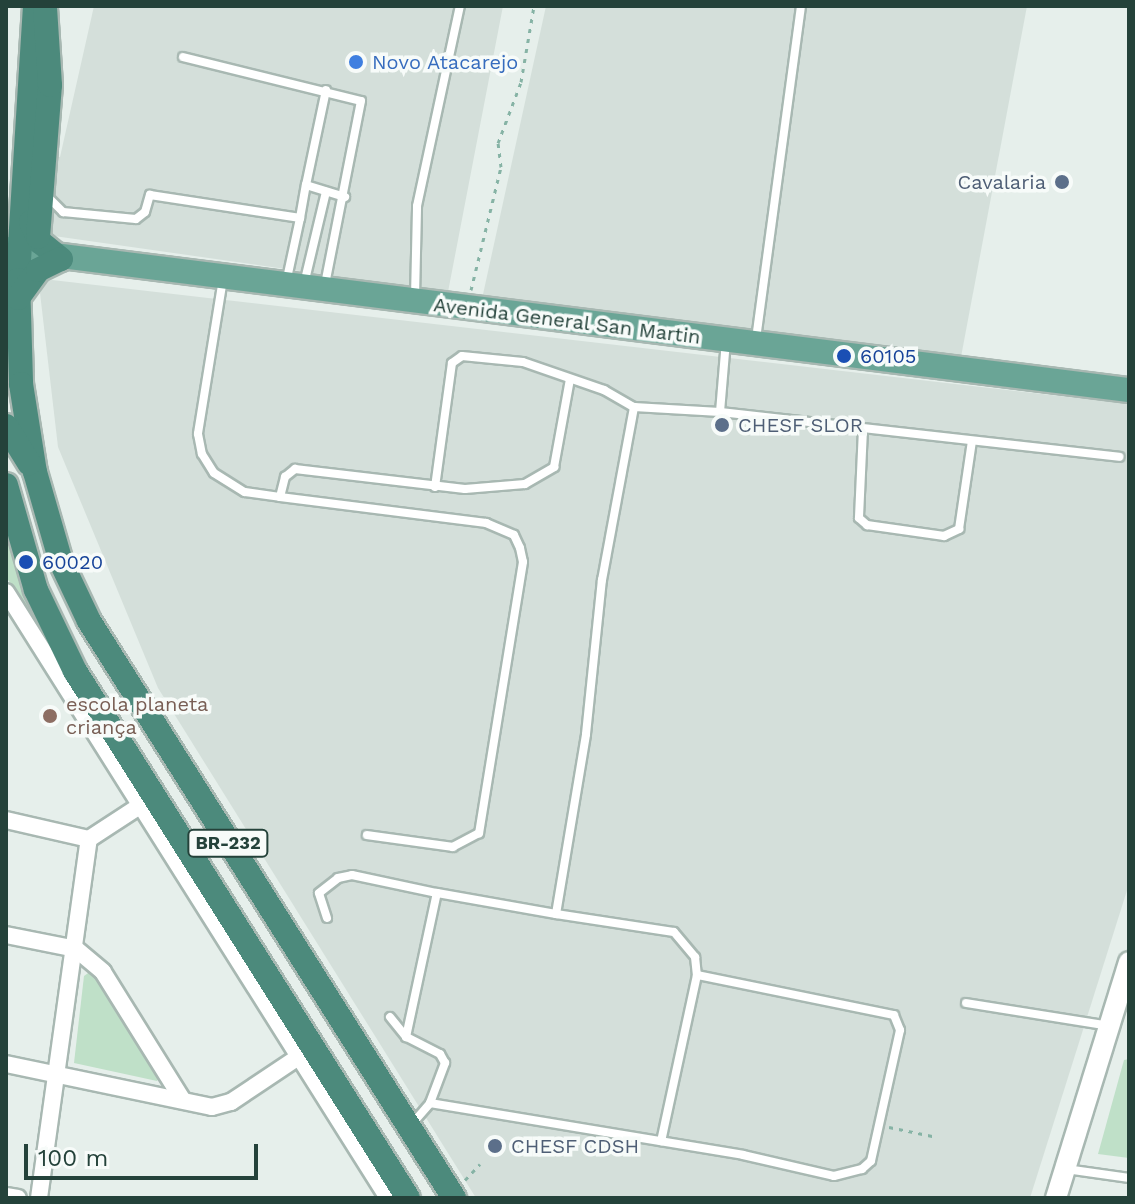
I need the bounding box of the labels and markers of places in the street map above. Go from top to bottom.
place label: Novo Atacarejo [372,50,519,74]
marker: Novo Atacarejo [347,53,365,71]
place label: Cavalaria [958,170,1046,194]
marker: Cavalaria [1053,173,1071,191]
place label: 60105 [860,344,916,368]
marker: 60105 [835,347,853,365]
place label: CHESF SLOR [738,413,864,437]
marker: CHESF SLOR [713,416,731,434]
place label: 60020 [42,550,103,574]
marker: 60020 [17,553,35,571]
place label: escola planeta criança [66,692,209,739]
marker: escola planeta criança [41,707,59,725]
place label: CHESF CDSH [511,1134,640,1158]
marker: CHESF CDSH [486,1137,504,1155]

